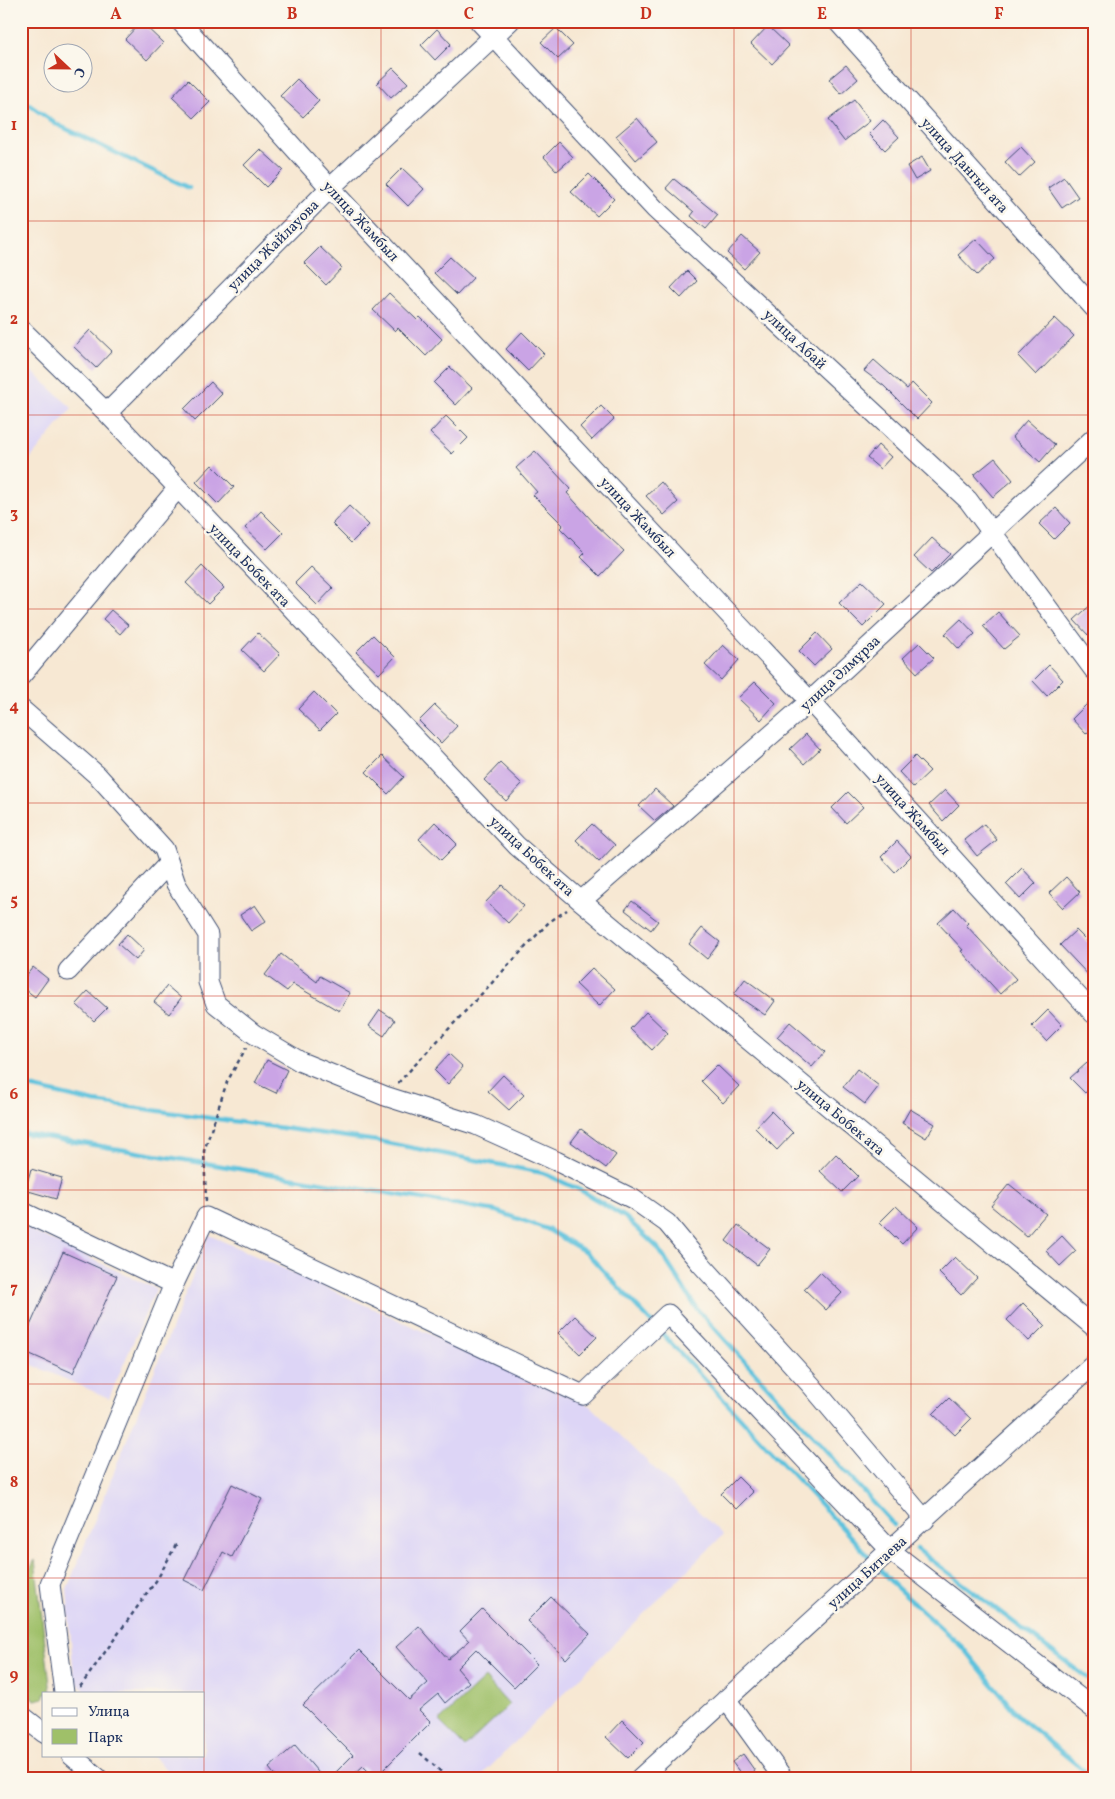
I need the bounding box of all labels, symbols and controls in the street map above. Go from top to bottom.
text: A [110,4,122,26]
text: B [287,4,298,26]
text: C [464,4,474,26]
text: D [640,4,652,26]
text: E [817,4,827,26]
text: F [994,4,1004,26]
north arrow [42,42,92,92]
text: С [68,65,89,80]
street label: улица Дангыл ата [915,114,1013,218]
text: 1 [11,115,17,137]
street label: улица Жамбыл [317,177,403,267]
street label: улица Жайлауова [224,196,325,297]
street label: улица Абай [758,305,830,375]
text: 2 [10,309,18,331]
street label: улица Жамбыл [594,473,680,563]
text: 3 [10,503,18,525]
street label: улица Бобек ата [203,519,295,613]
street label: улица Әлмұрза [796,631,886,717]
text: 4 [9,696,19,718]
street label: улица Жамбыл [869,769,954,861]
street label: улица Бобек ата [484,812,578,902]
text: 5 [10,890,18,912]
street label: улица Бобек ата [791,1075,889,1161]
text: 6 [10,1084,19,1106]
text: 7 [10,1278,18,1300]
text: 8 [10,1472,18,1494]
street label: улица Битаева [824,1532,912,1614]
text: 9 [10,1665,19,1687]
legend [42,1692,205,1756]
text: Улица [88,1702,130,1723]
text: Парк [88,1728,123,1749]

